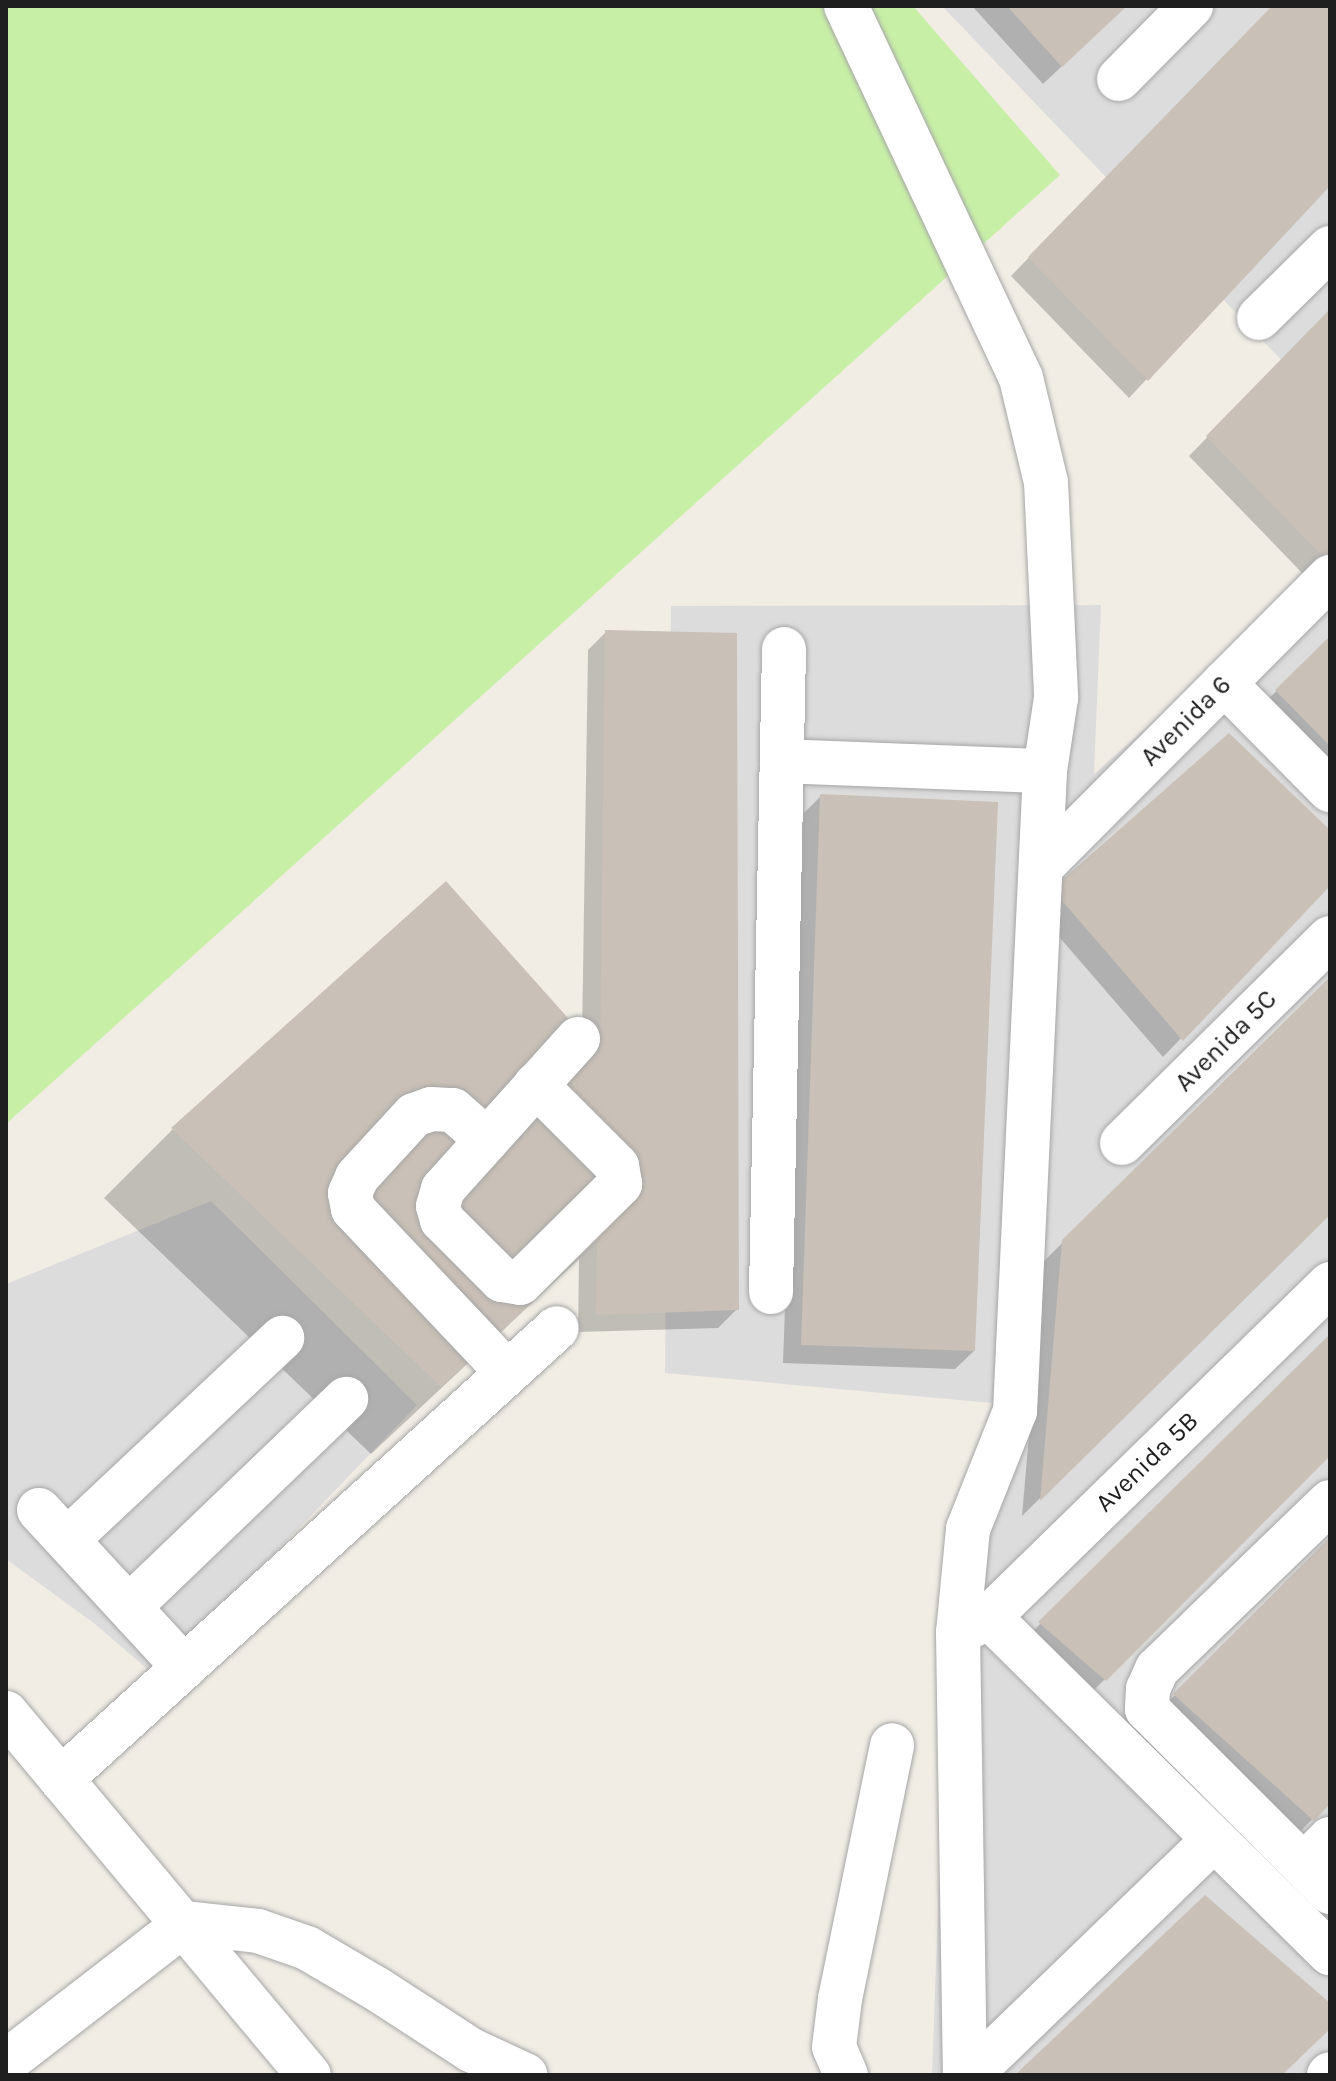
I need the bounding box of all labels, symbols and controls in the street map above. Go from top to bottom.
street label: Avenida 6 [1134,669,1238,773]
street label: Avenida 5C [1169,984,1283,1098]
street label: Avenida 5B [1089,1405,1205,1519]

